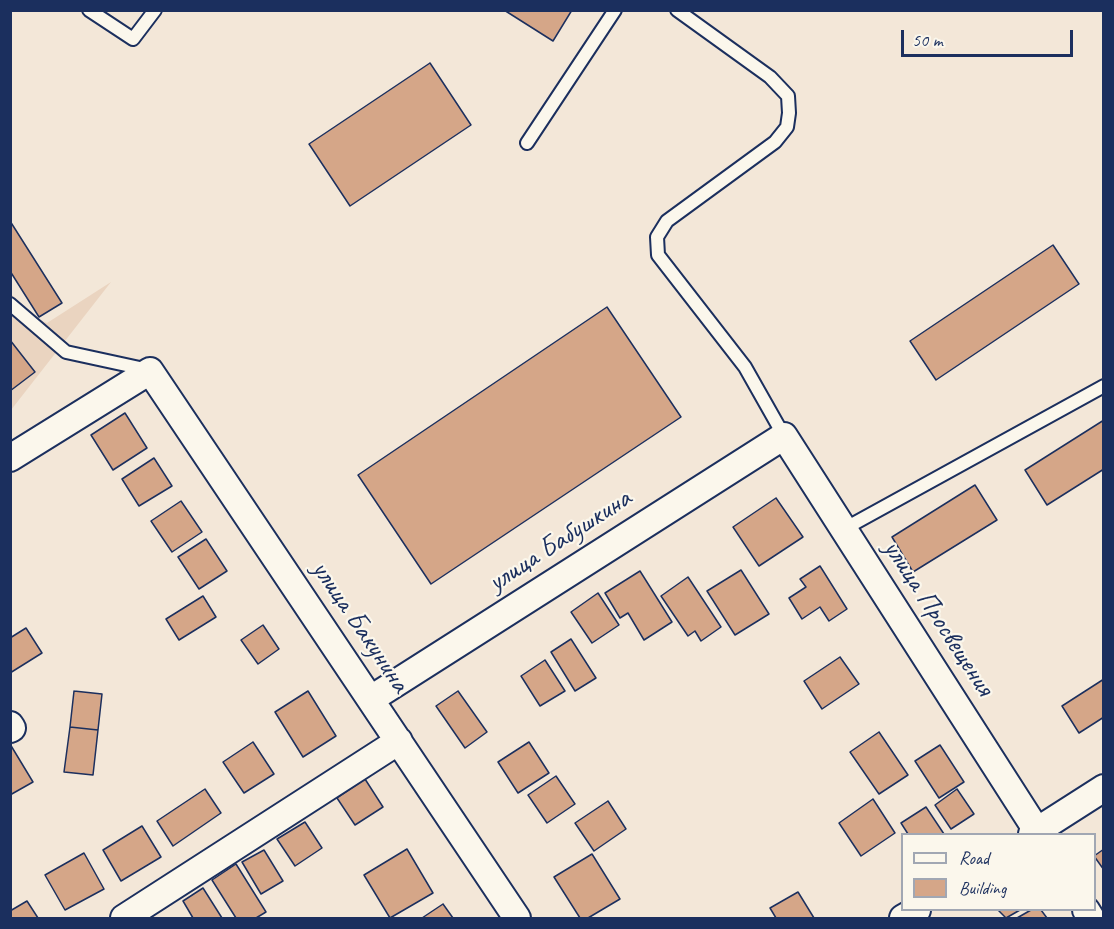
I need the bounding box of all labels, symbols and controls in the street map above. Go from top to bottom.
scale bar [904,18,1076,56]
text: 50 m [912,29,943,51]
street label: улица Бабушкина [482,482,638,600]
street label: улица Просвещения [875,534,1001,702]
street label: улица Бакунина [304,555,416,699]
legend [901,833,1096,911]
text: Road [959,847,989,869]
text: Building [959,877,1006,899]

